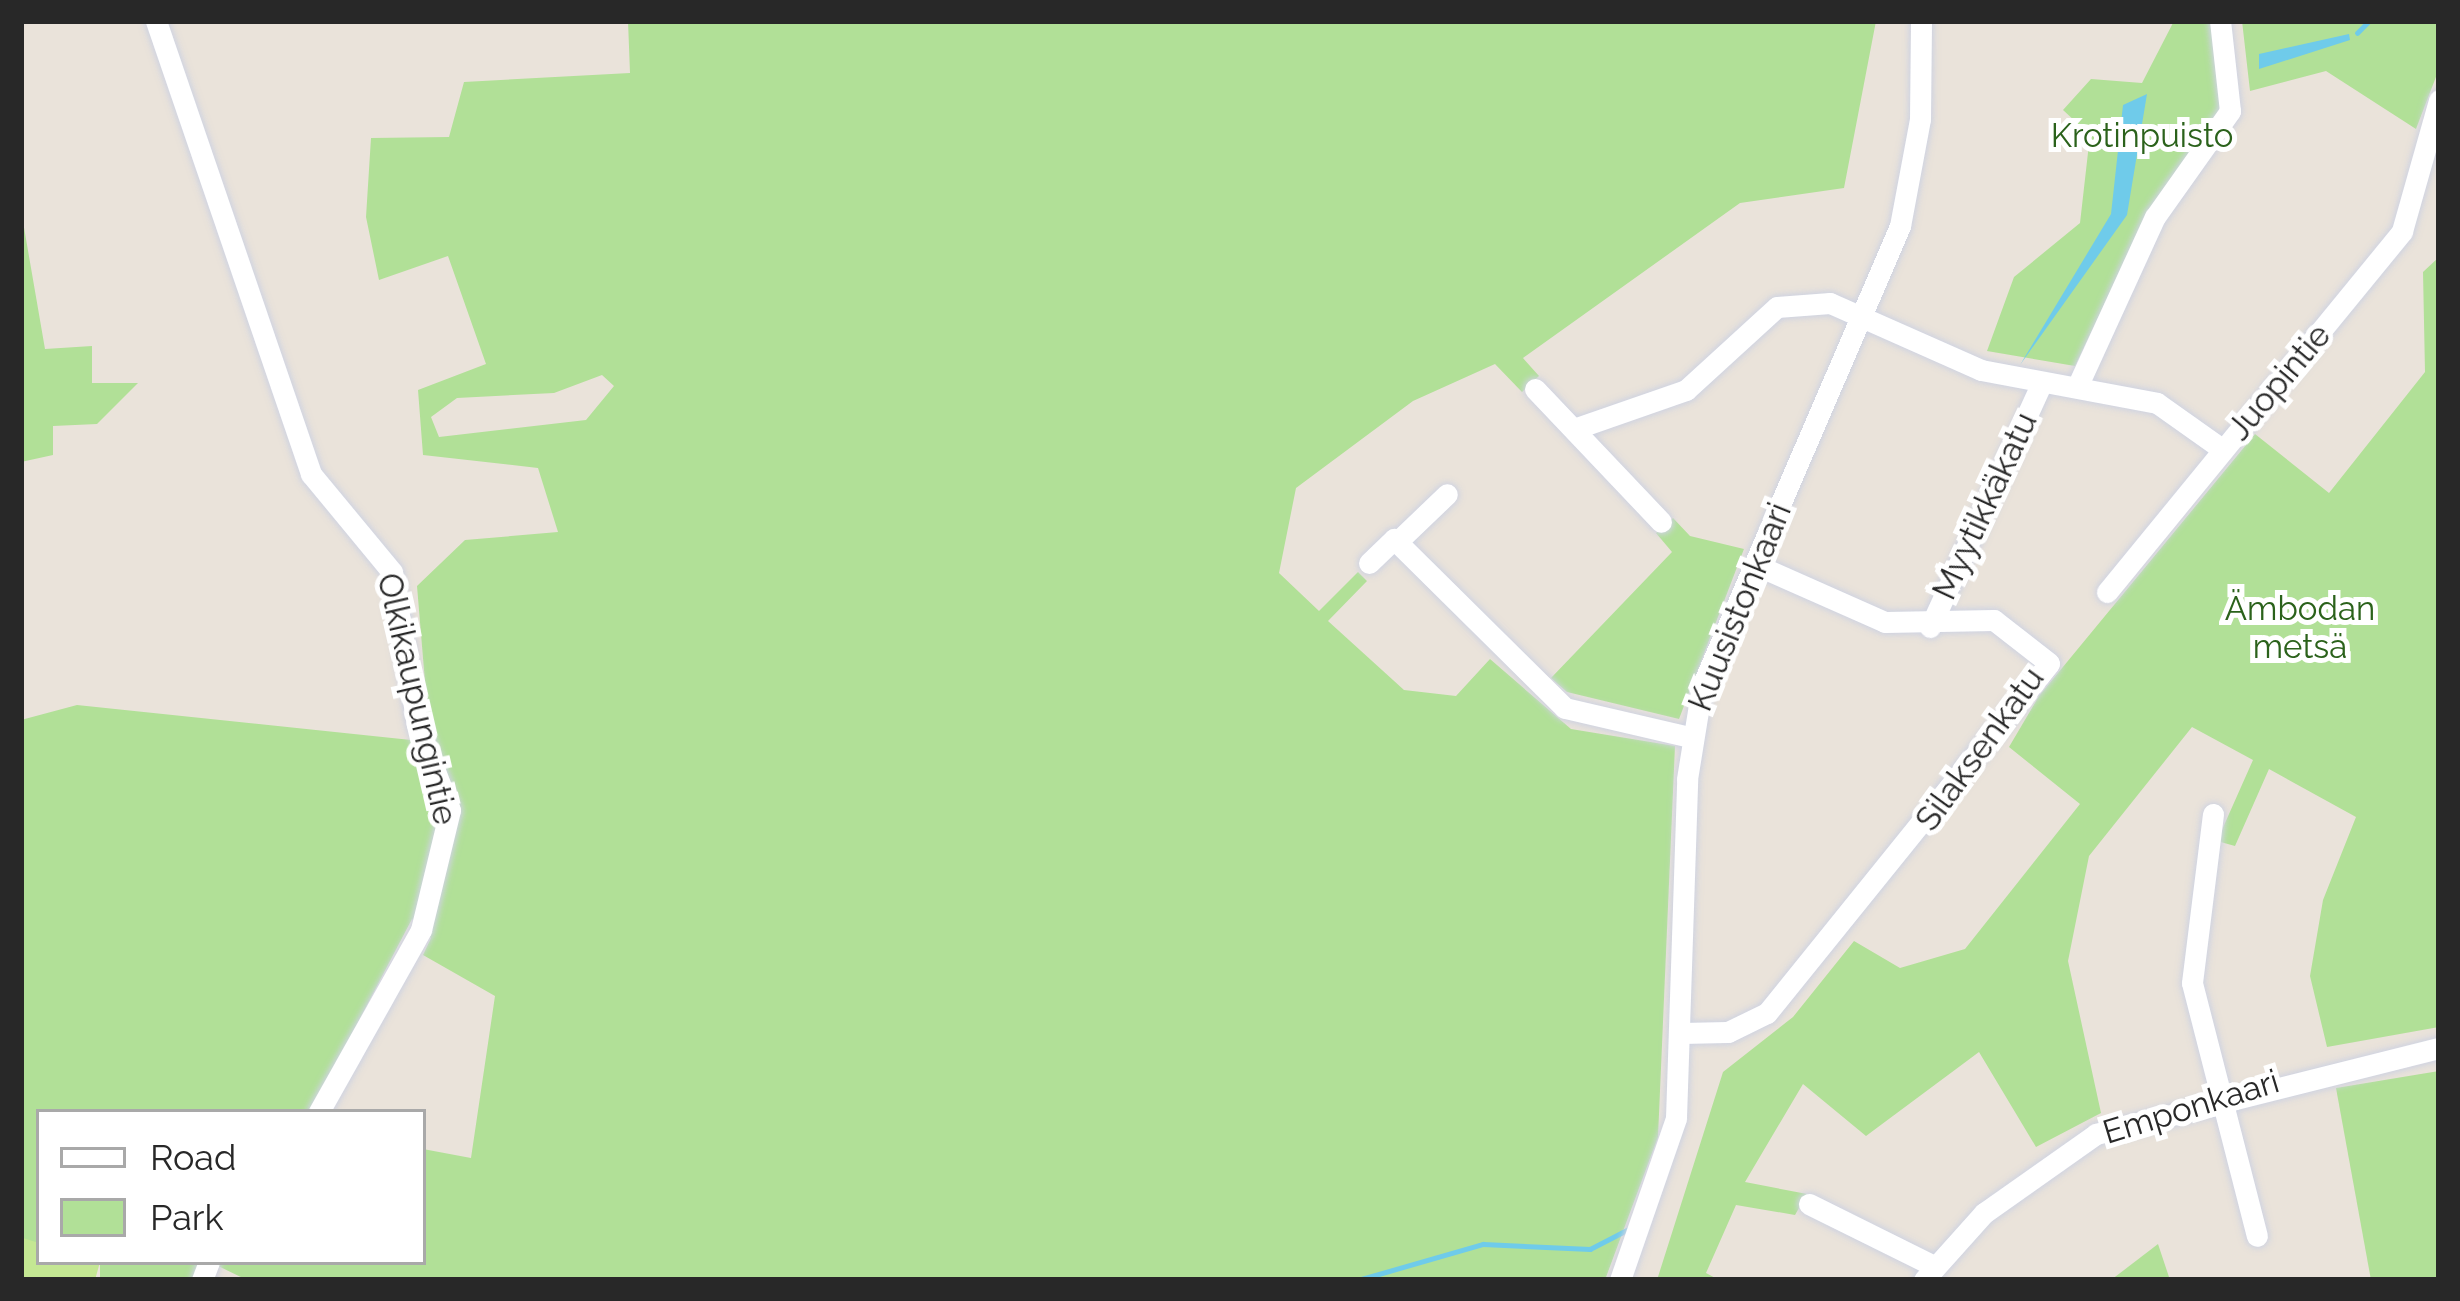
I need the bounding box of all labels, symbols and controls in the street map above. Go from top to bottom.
park label: Krotinpuisto [2051,116,2233,156]
street label: Juopintie [2219,316,2339,448]
street label: Myytikkäkatu [1924,406,2046,606]
street label: Kuusistonkaari [1680,497,1800,717]
street label: Olkikaupungintie [369,569,465,829]
park label: Ämbodan metsä [2225,589,2375,667]
street label: Silaksenkatu [1908,660,2052,838]
street label: Emponkaari [2098,1062,2284,1152]
legend [36,1109,426,1265]
text: Road [150,1136,236,1178]
text: Park [150,1196,224,1238]

